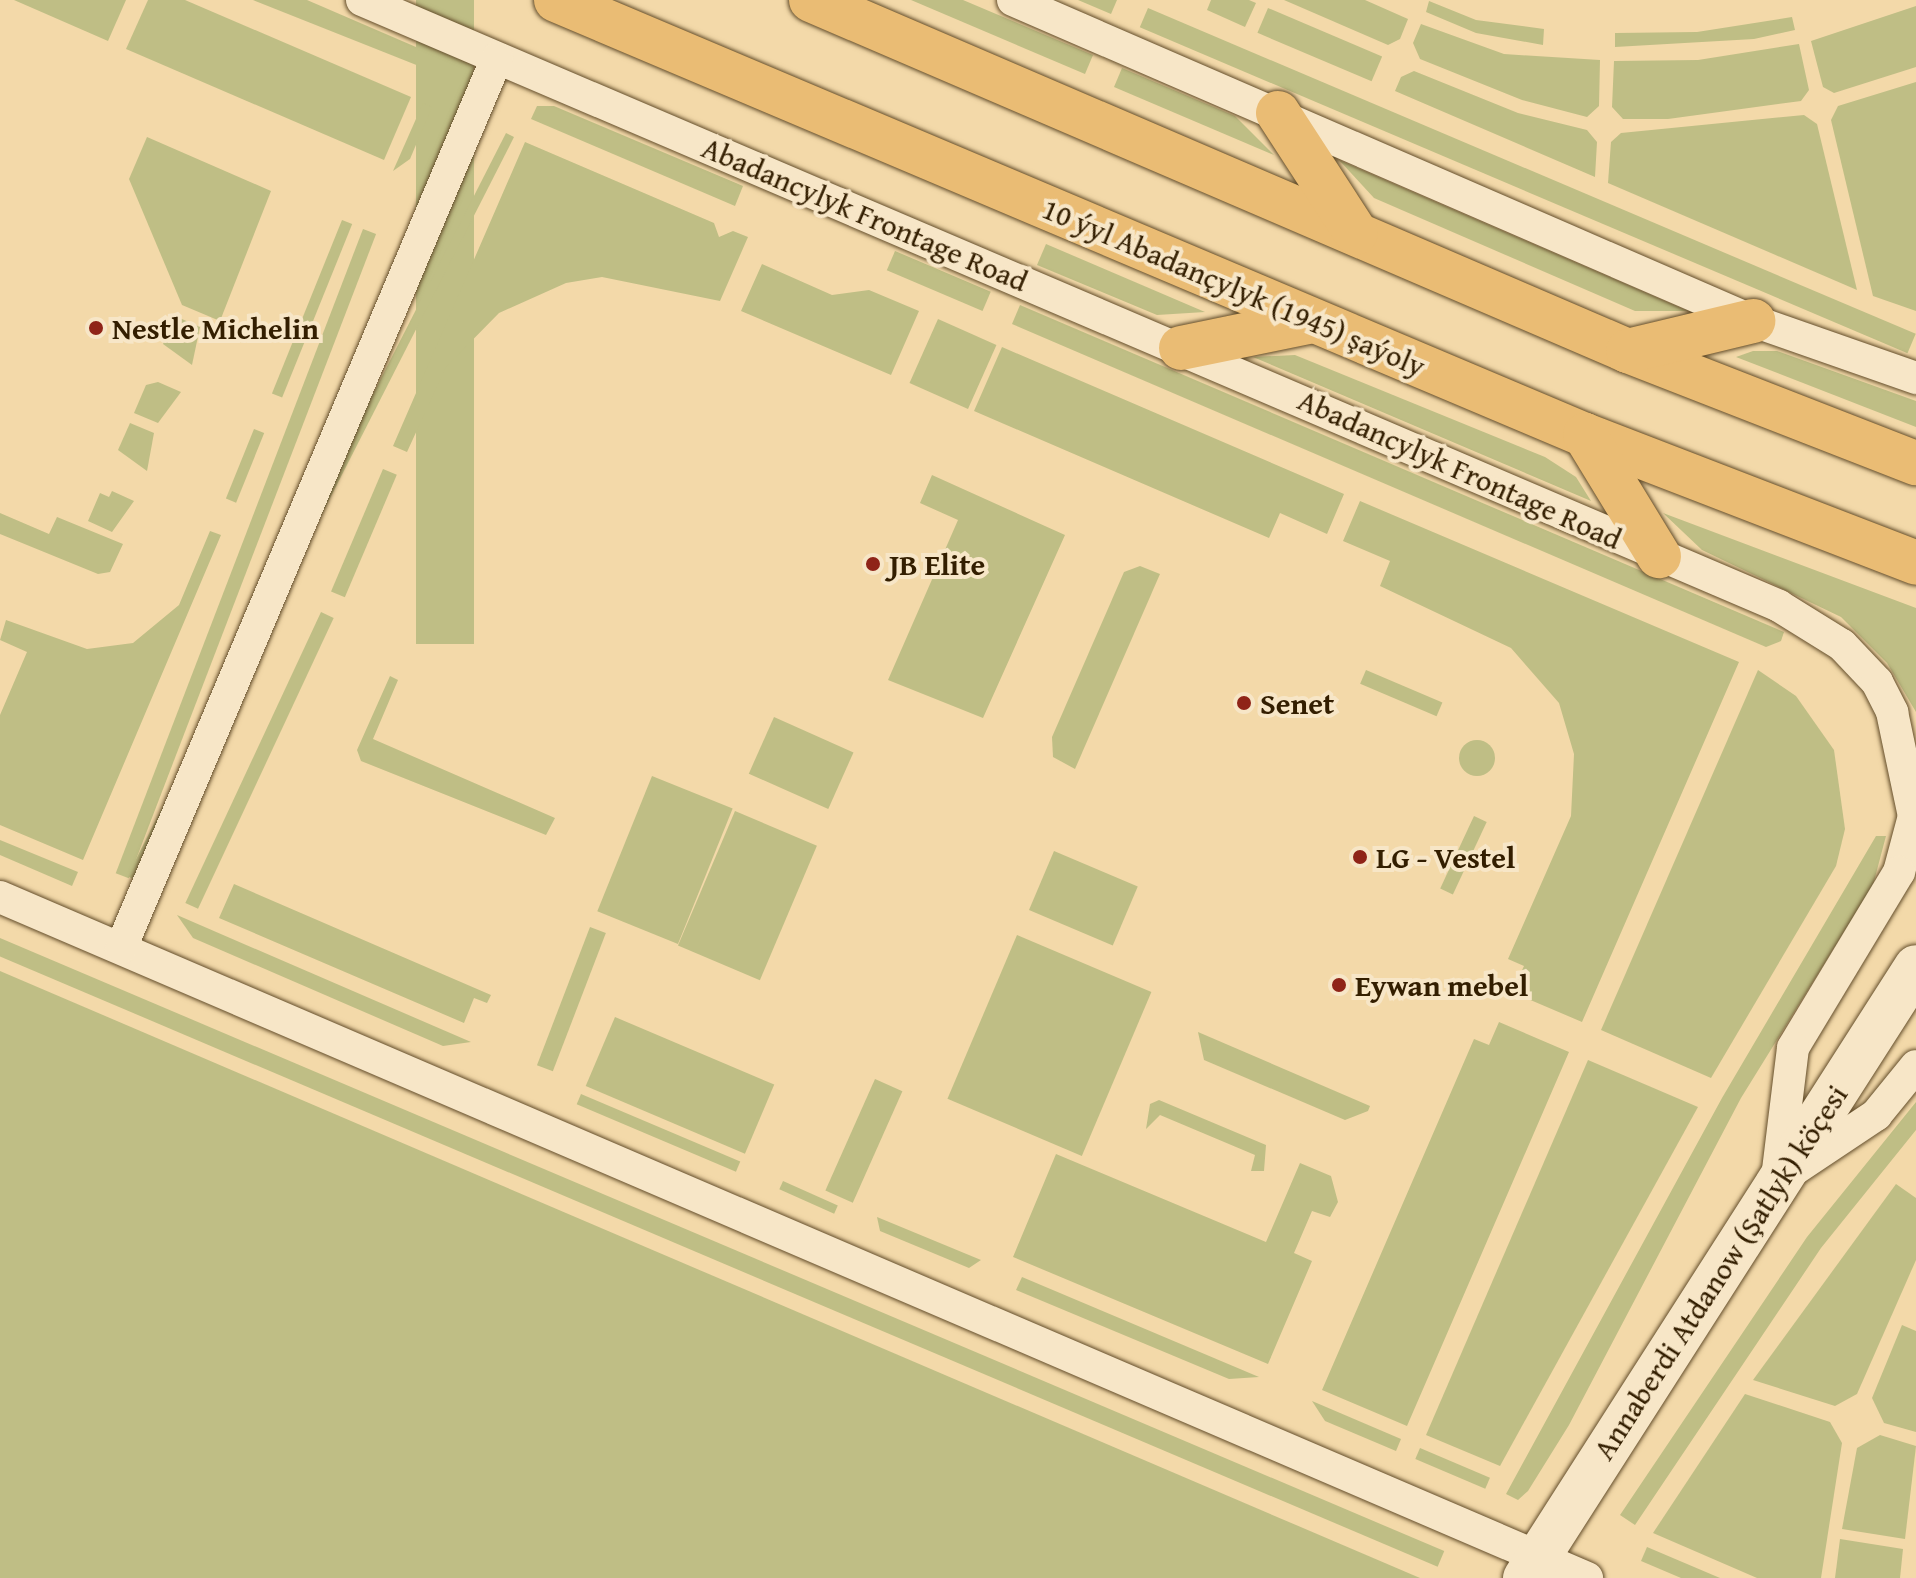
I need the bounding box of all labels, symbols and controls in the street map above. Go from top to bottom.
street label: Abadancylyk Frontage Road [697,129,1033,299]
street label: 10 ýyl Abadançylyk (1945) şaýoly [1037,190,1431,384]
place label: Nestle Michelin [112,310,319,346]
marker: Nestle Michelin [87,319,105,337]
street label: Abadancylyk Frontage Road [1293,381,1627,557]
place label: JB Elite [889,546,985,582]
marker: JB Elite [864,555,882,573]
place label: Senet [1260,685,1334,721]
marker: Senet [1235,694,1253,712]
place label: LG - Vestel [1376,839,1515,875]
marker: LG - Vestel [1351,848,1369,866]
place label: Eywan mebel [1355,967,1528,1003]
marker: Eywan mebel [1330,976,1348,994]
street label: Annaberdi Atdanow (Şatlyk) köçesi [1585,1078,1855,1466]

